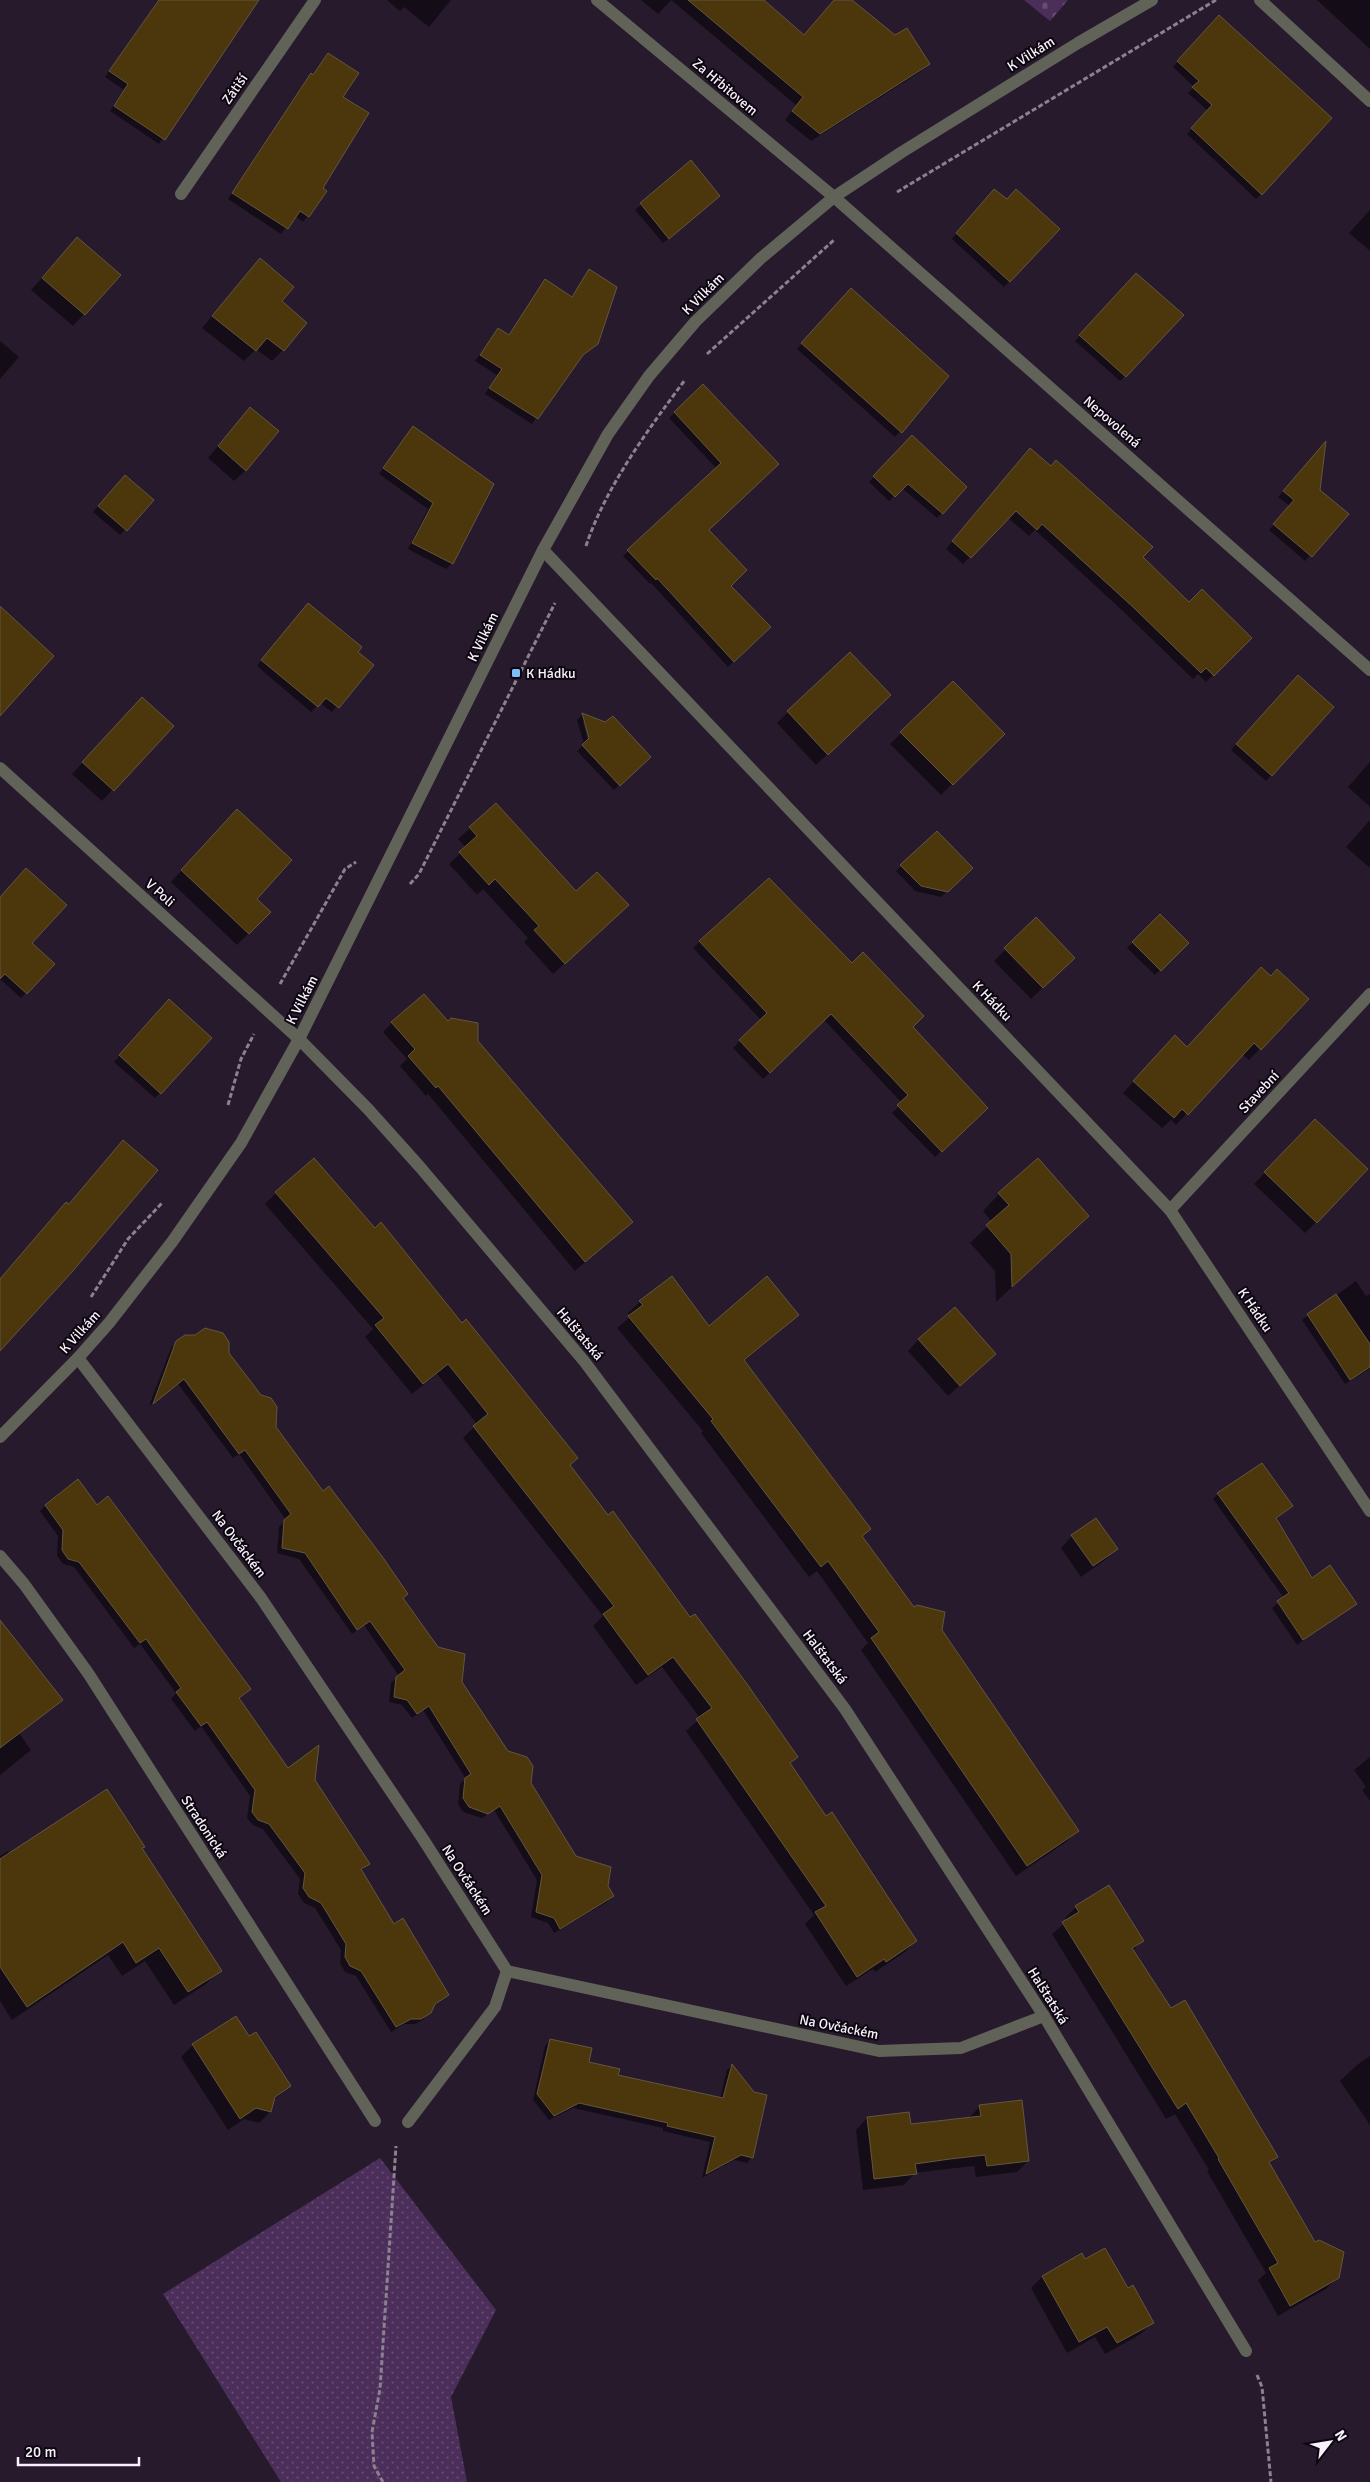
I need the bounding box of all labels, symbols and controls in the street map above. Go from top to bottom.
street label: K Vilkám [1004,33,1058,75]
street label: Za Hřbitovem [689,55,761,119]
street label: Zátiší [218,70,252,108]
street label: K Vilkám [678,269,728,319]
street label: Nepovolená [1080,393,1144,451]
street label: K Vilkám [464,610,502,664]
place label: K Hádku [526,665,576,682]
marker: K Hádku [510,667,522,679]
street label: V Poli [142,875,178,911]
street label: K Vilkám [282,973,322,1027]
street label: K Hádku [969,977,1015,1025]
street label: Stavební [1235,1067,1283,1117]
street label: K Hádku [1234,1285,1276,1335]
street label: Halštatská [553,1304,607,1364]
street label: K Vilkám [56,1307,104,1357]
street label: Na Ovčáckém [208,1507,270,1581]
street label: Halštatská [799,1626,851,1688]
street label: Stradonická [177,1792,231,1862]
street label: Na Ovčáckém [438,1842,496,1918]
street label: Halštatská [1024,1964,1072,2028]
street label: Na Ovčáckém [798,2011,880,2043]
north arrow [1305,2417,1355,2467]
text: N [1331,2427,1351,2444]
scale bar [18,2434,139,2466]
text: 20 m [25,2443,56,2461]

